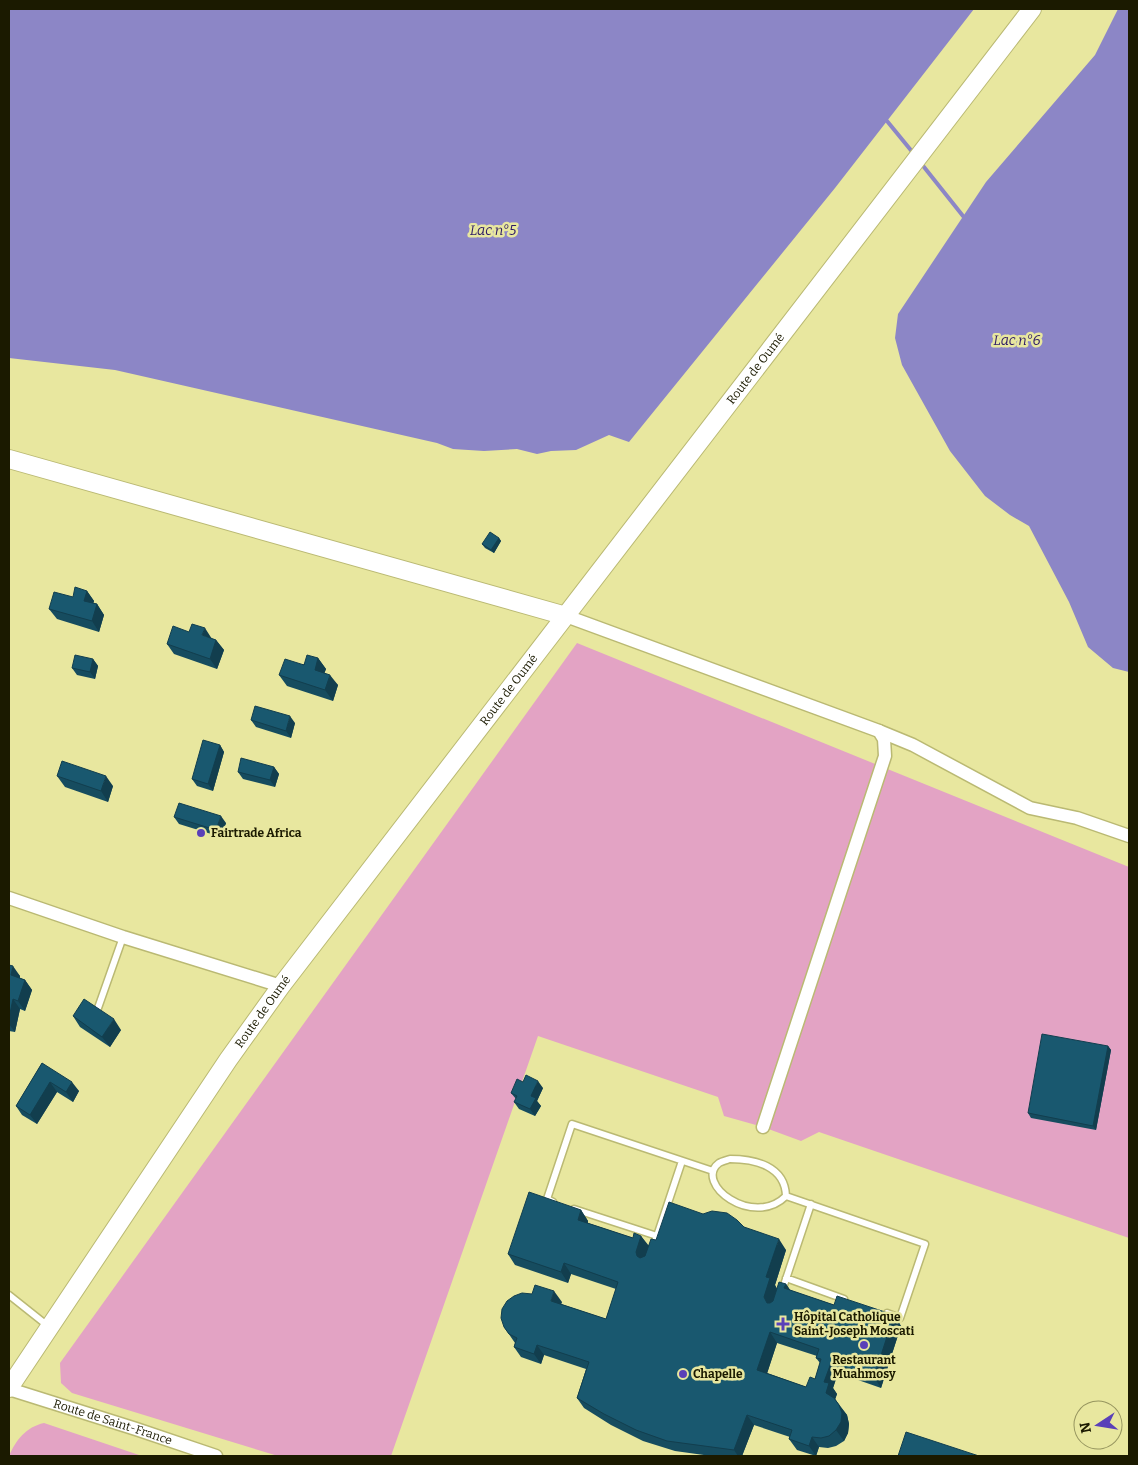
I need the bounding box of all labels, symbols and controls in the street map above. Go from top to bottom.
water label: Lac n°5 [470,222,517,239]
street label: Route de Oumé [724,331,787,407]
water label: Lac n°6 [993,332,1041,349]
street label: Route de Oumé [477,652,540,728]
place label: Fairtrade Africa [211,826,302,840]
marker: Fairtrade Africa [195,827,207,839]
street label: Route de Oumé [232,973,293,1050]
place label: Hôpital Catholique Saint-Joseph Moscati [794,1310,915,1338]
marker: Hôpital Catholique Saint-Joseph Moscati [776,1317,790,1331]
marker: Restaurant Muahmosy [858,1339,870,1351]
place label: Restaurant Muahmosy [832,1353,896,1381]
place label: Chapelle [693,1367,743,1381]
marker: Chapelle [677,1368,689,1380]
street label: Route de Saint-France [52,1396,174,1448]
north arrow [1073,1400,1123,1450]
text: N [1076,1420,1095,1435]

